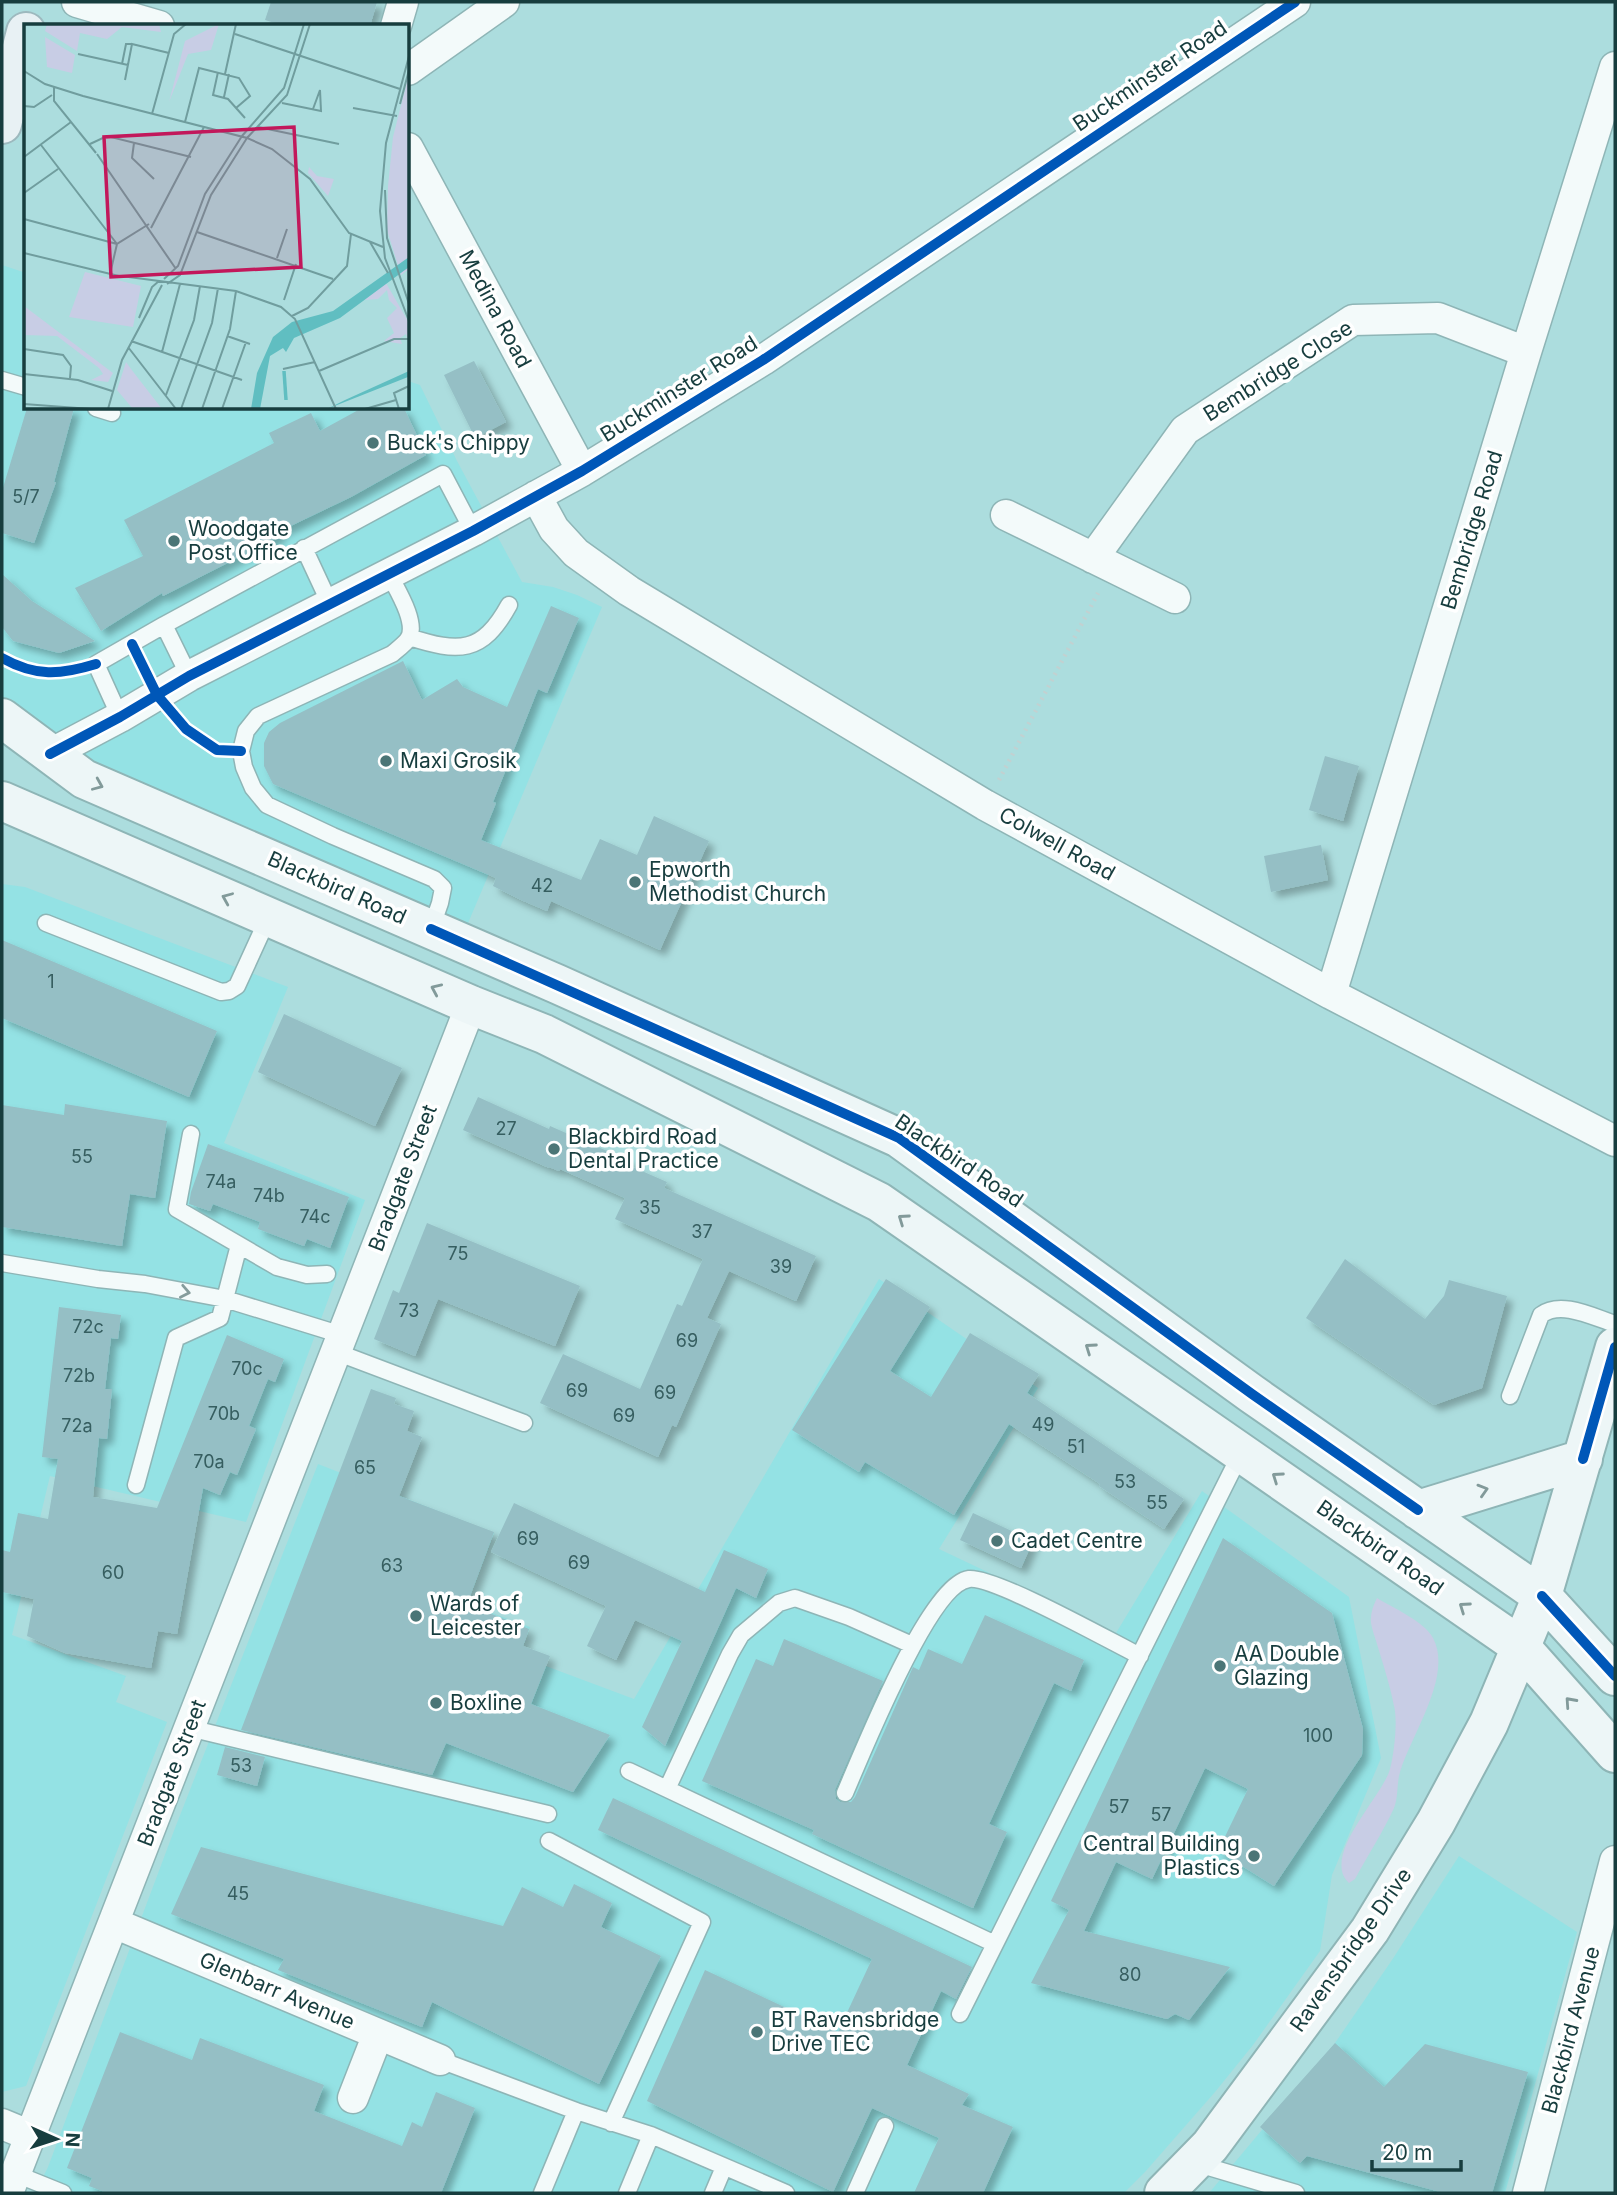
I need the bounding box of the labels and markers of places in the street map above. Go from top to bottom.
place label: Buck's Chippy [387,430,530,455]
marker: Buck's Chippy [365,435,381,451]
place label: Woodgate Post Office [188,516,298,565]
marker: Woodgate Post Office [166,533,182,549]
place label: Maxi Grosik [400,748,517,773]
marker: Maxi Grosik [378,753,394,769]
place label: Epworth Methodist Church [649,857,826,906]
marker: Epworth Methodist Church [627,874,643,890]
place label: Blackbird Road Dental Practice [568,1124,719,1173]
marker: Blackbird Road Dental Practice [546,1141,562,1157]
place label: Cadet Centre [1011,1528,1143,1553]
marker: Cadet Centre [989,1533,1005,1549]
place label: Wards of Leicester [430,1591,521,1640]
marker: Wards of Leicester [408,1608,424,1624]
place label: AA Double Glazing [1234,1641,1340,1690]
marker: AA Double Glazing [1212,1658,1228,1674]
place label: Boxline [450,1690,522,1715]
marker: Boxline [428,1695,444,1711]
place label: Central Building Plastics [1083,1831,1240,1880]
marker: Central Building Plastics [1246,1848,1262,1864]
place label: BT Ravensbridge Drive TEC [771,2007,939,2056]
marker: BT Ravensbridge Drive TEC [749,2024,765,2040]

